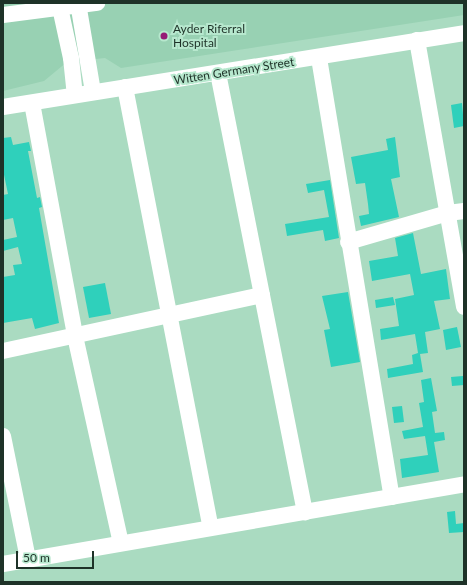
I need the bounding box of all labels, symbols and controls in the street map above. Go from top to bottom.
place label: Ayder Riferral Hospital [173,22,245,50]
marker: Ayder Riferral Hospital [158,30,170,42]
street label: Witten Germany Street [173,54,295,88]
scale bar [18,543,96,569]
text: 50 m [23,550,50,565]

